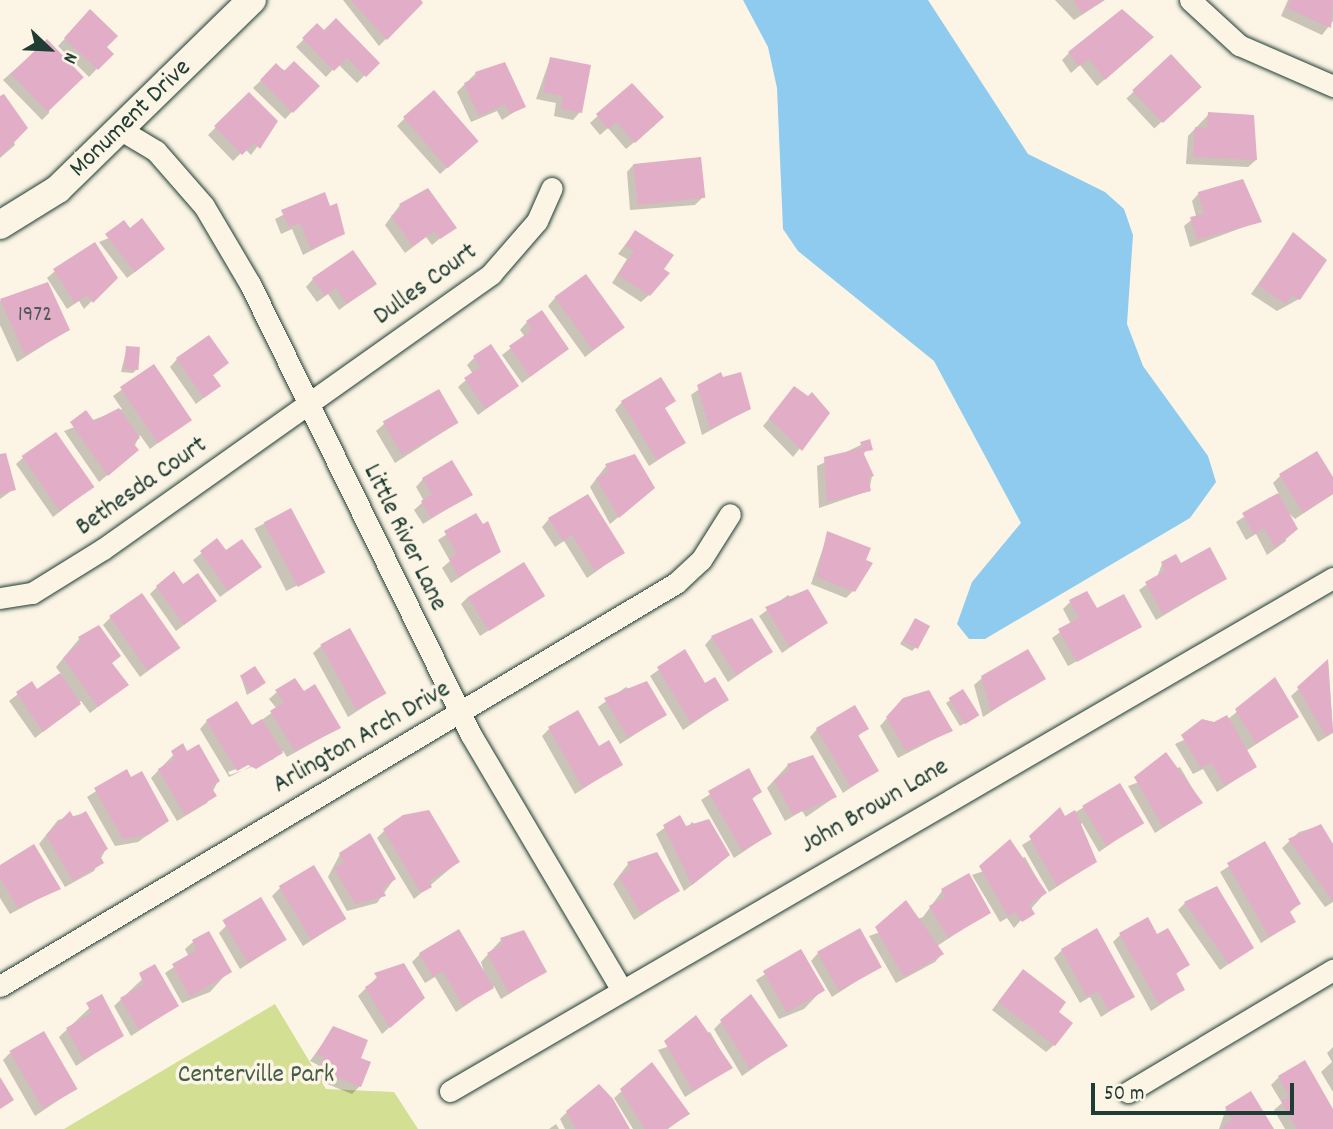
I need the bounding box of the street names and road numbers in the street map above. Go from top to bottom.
street label: Monument Drive [64,53,198,185]
street label: Dulles Court [368,237,484,333]
street label: Bethesda Court [70,430,214,544]
street label: Little River Lane [355,459,453,617]
street label: Arlington Arch Drive [268,675,456,801]
street label: John Brown Lane [796,752,954,862]

